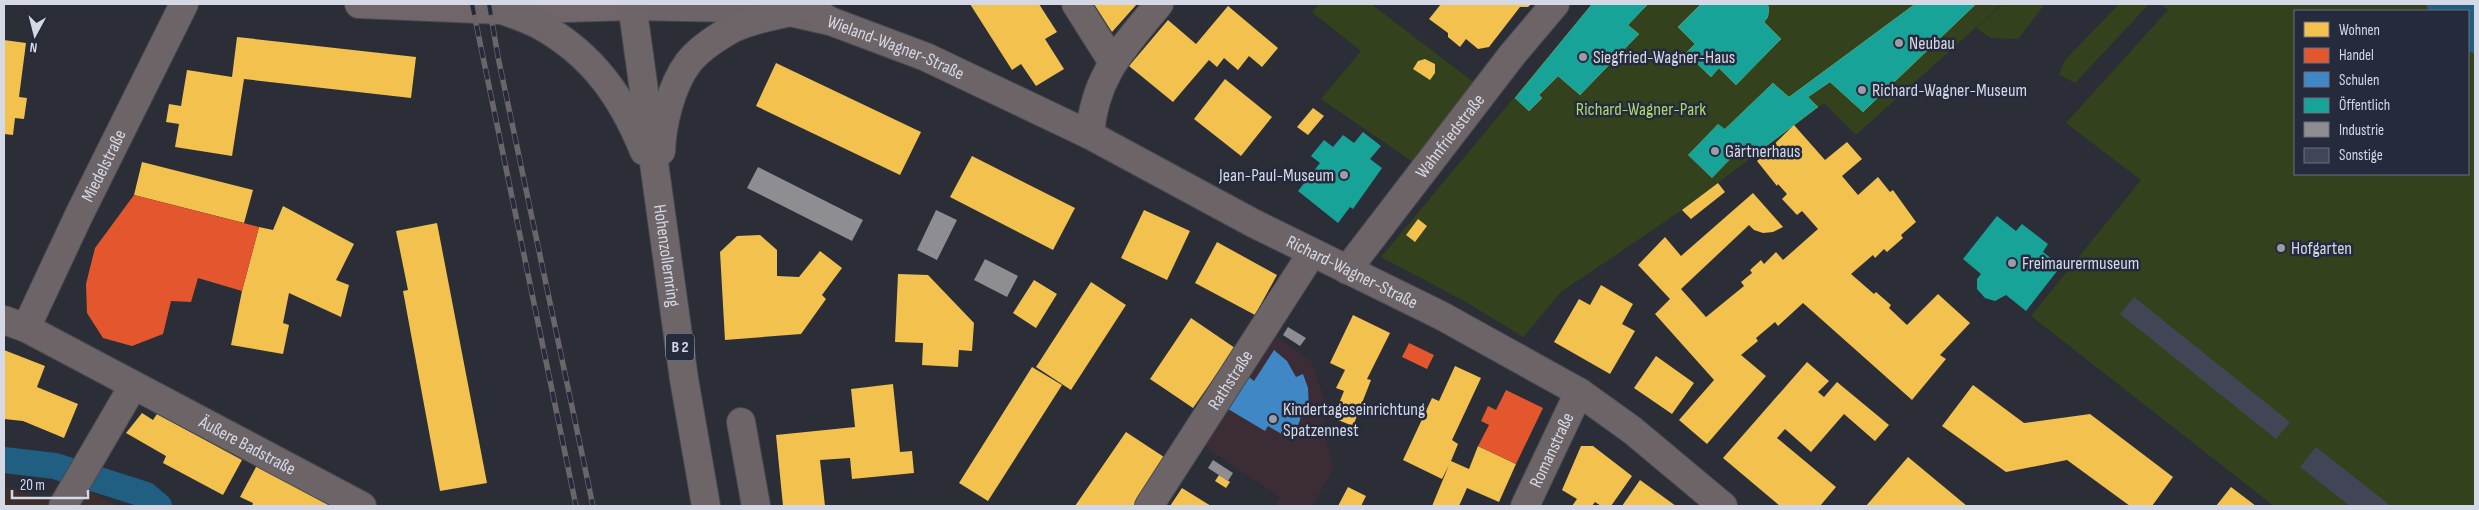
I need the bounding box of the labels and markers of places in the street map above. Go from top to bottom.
place label: Neubau [1909,33,1955,54]
marker: Neubau [1893,37,1905,49]
place label: Siegfried-Wagner-Haus [1593,47,1735,68]
marker: Siegfried-Wagner-Haus [1577,51,1589,63]
place label: Richard-Wagner-Museum [1872,80,2027,101]
marker: Richard-Wagner-Museum [1856,84,1868,96]
place label: Gärtnerhaus [1725,141,1800,162]
marker: Gärtnerhaus [1709,145,1721,157]
place label: Jean-Paul-Museum [1218,165,1334,186]
marker: Jean-Paul-Museum [1338,169,1350,181]
place label: Hofgarten [2291,238,2352,259]
marker: Hofgarten [2275,242,2287,254]
place label: Freimaurermuseum [2022,253,2139,274]
marker: Freimaurermuseum [2006,257,2018,269]
place label: Kindertageseinrichtung Spatzennest [1283,399,1425,441]
marker: Kindertageseinrichtung Spatzennest [1267,413,1279,425]

